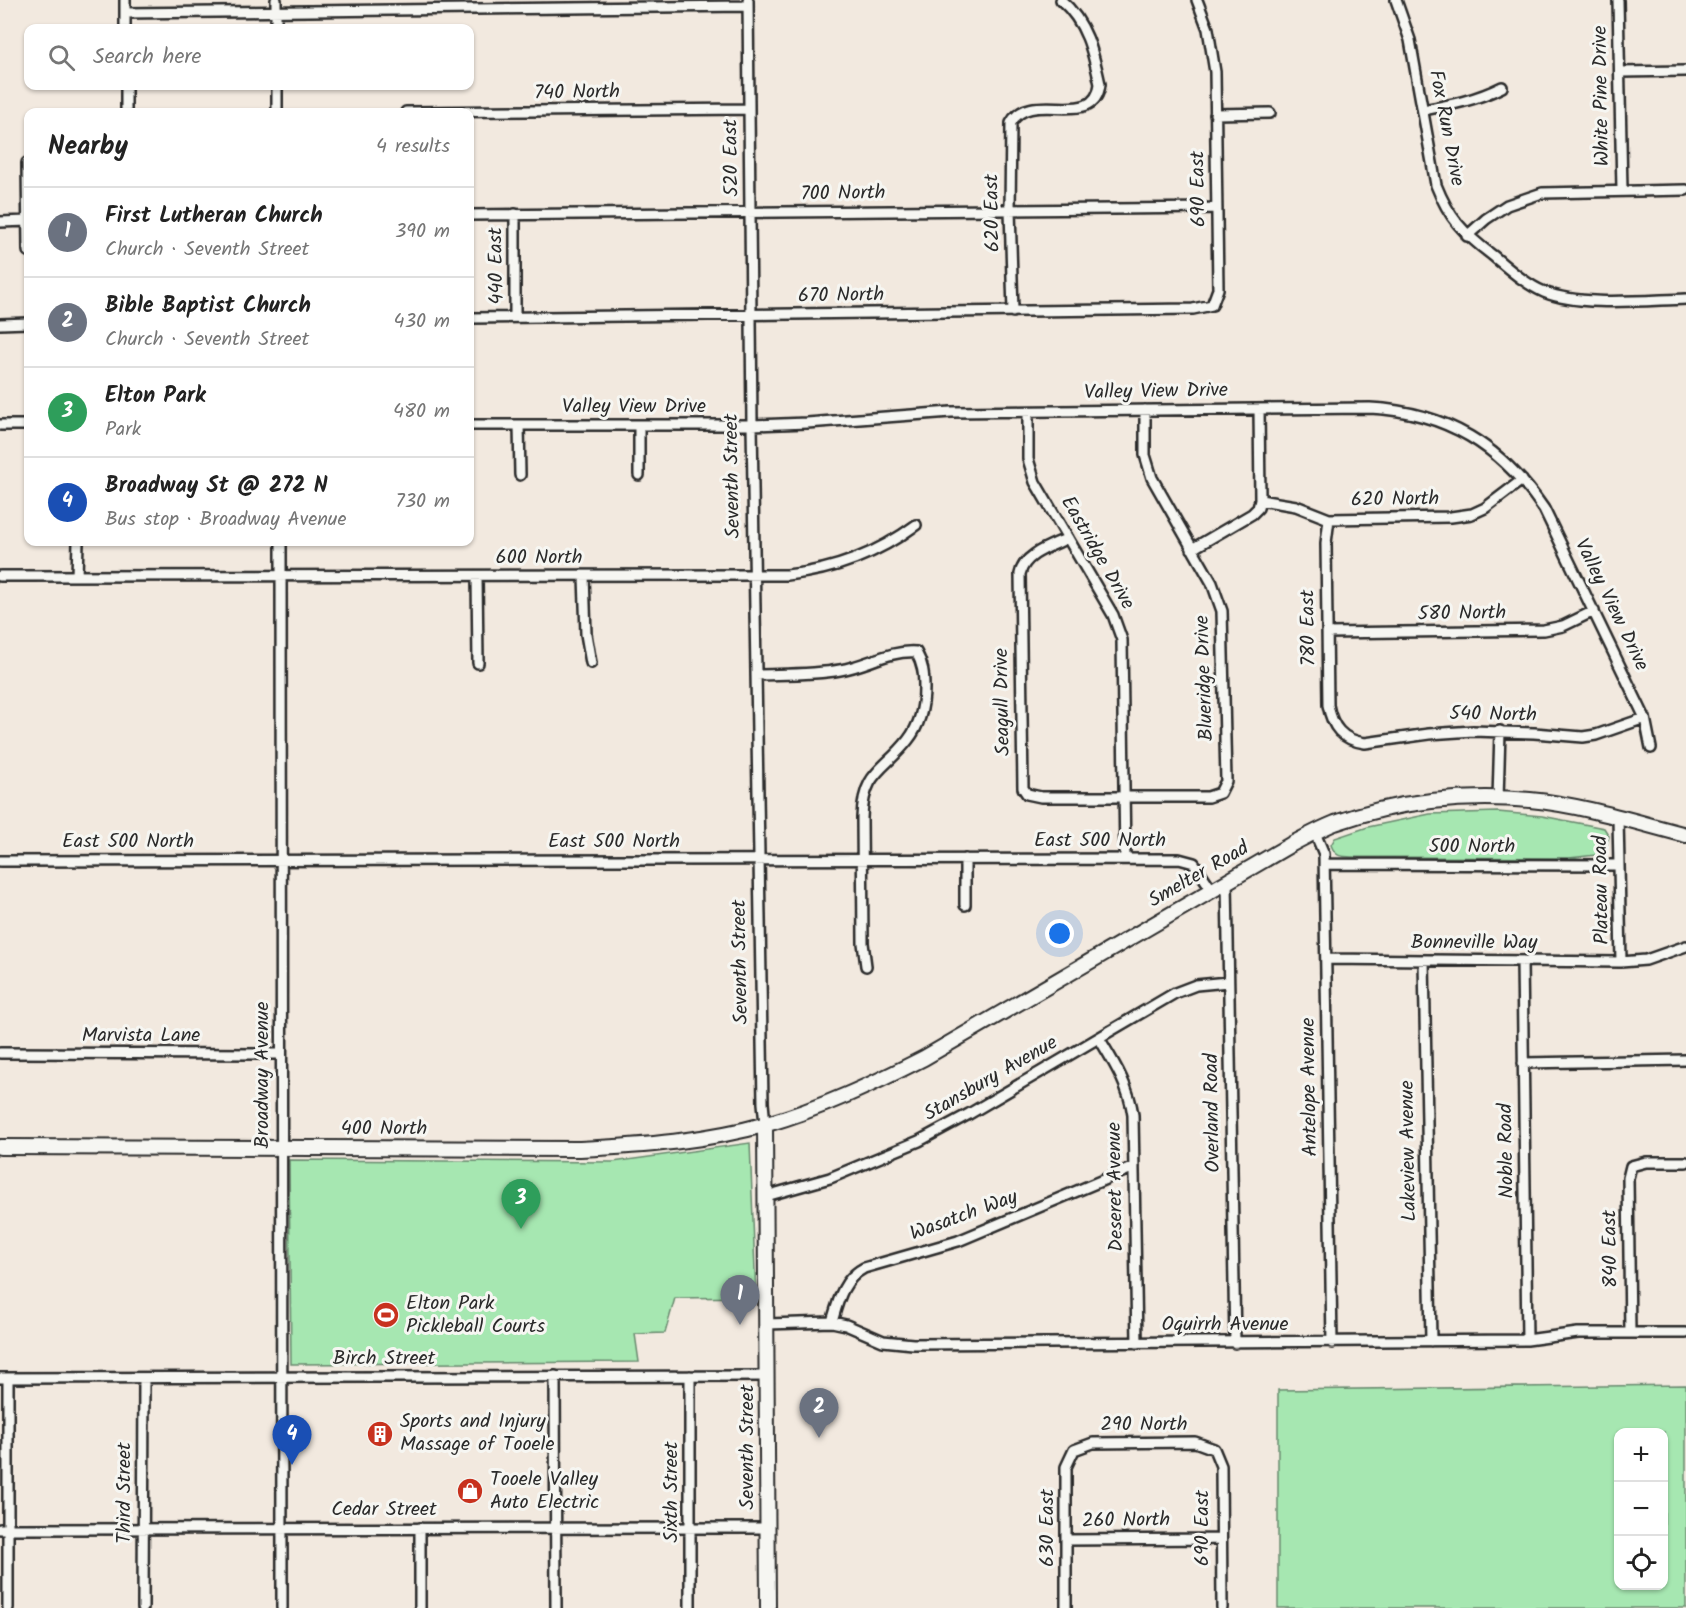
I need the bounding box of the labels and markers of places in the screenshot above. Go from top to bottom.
pin: 3 [502,1180,540,1229]
pin: 1 [720,1276,760,1325]
place label: Elton Park Pickleball Courts [406,1288,546,1343]
sports icon: Elton Park Pickleball Courts [371,1300,401,1330]
pin: 2 [800,1388,838,1438]
place label: Sports and Injury Massage of Tooele [400,1406,554,1461]
pin: 4 [272,1416,312,1465]
building icon: Sports and Injury Massage of Tooele [365,1419,395,1449]
place label: Tooele Valley Auto Electric [490,1464,599,1519]
shop icon: Tooele Valley Auto Electric [455,1476,485,1506]

